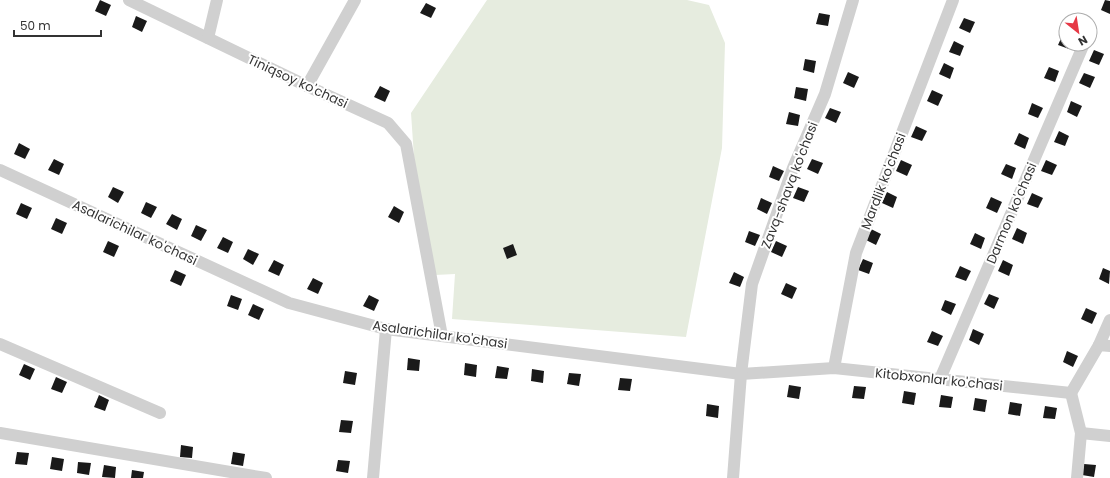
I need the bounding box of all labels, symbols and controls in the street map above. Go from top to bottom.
scale bar [14,12,101,38]
north arrow [1058,12,1098,52]
text: 50 m [20,17,51,34]
text: N [1075,32,1091,50]
street label: Tiniqsoy ko'chasi [245,50,351,113]
street label: Zavq-shavq ko'chasi [756,119,822,251]
street label: Mardlik ko'chasi [856,130,911,232]
street label: Darmon ko'chasi [982,160,1041,267]
street label: Asalarichilar ko'chasi [69,195,201,270]
street label: Asalarichilar ko'chasi [371,316,509,353]
street label: Kitobxonlar ko'chasi [874,363,1004,396]

